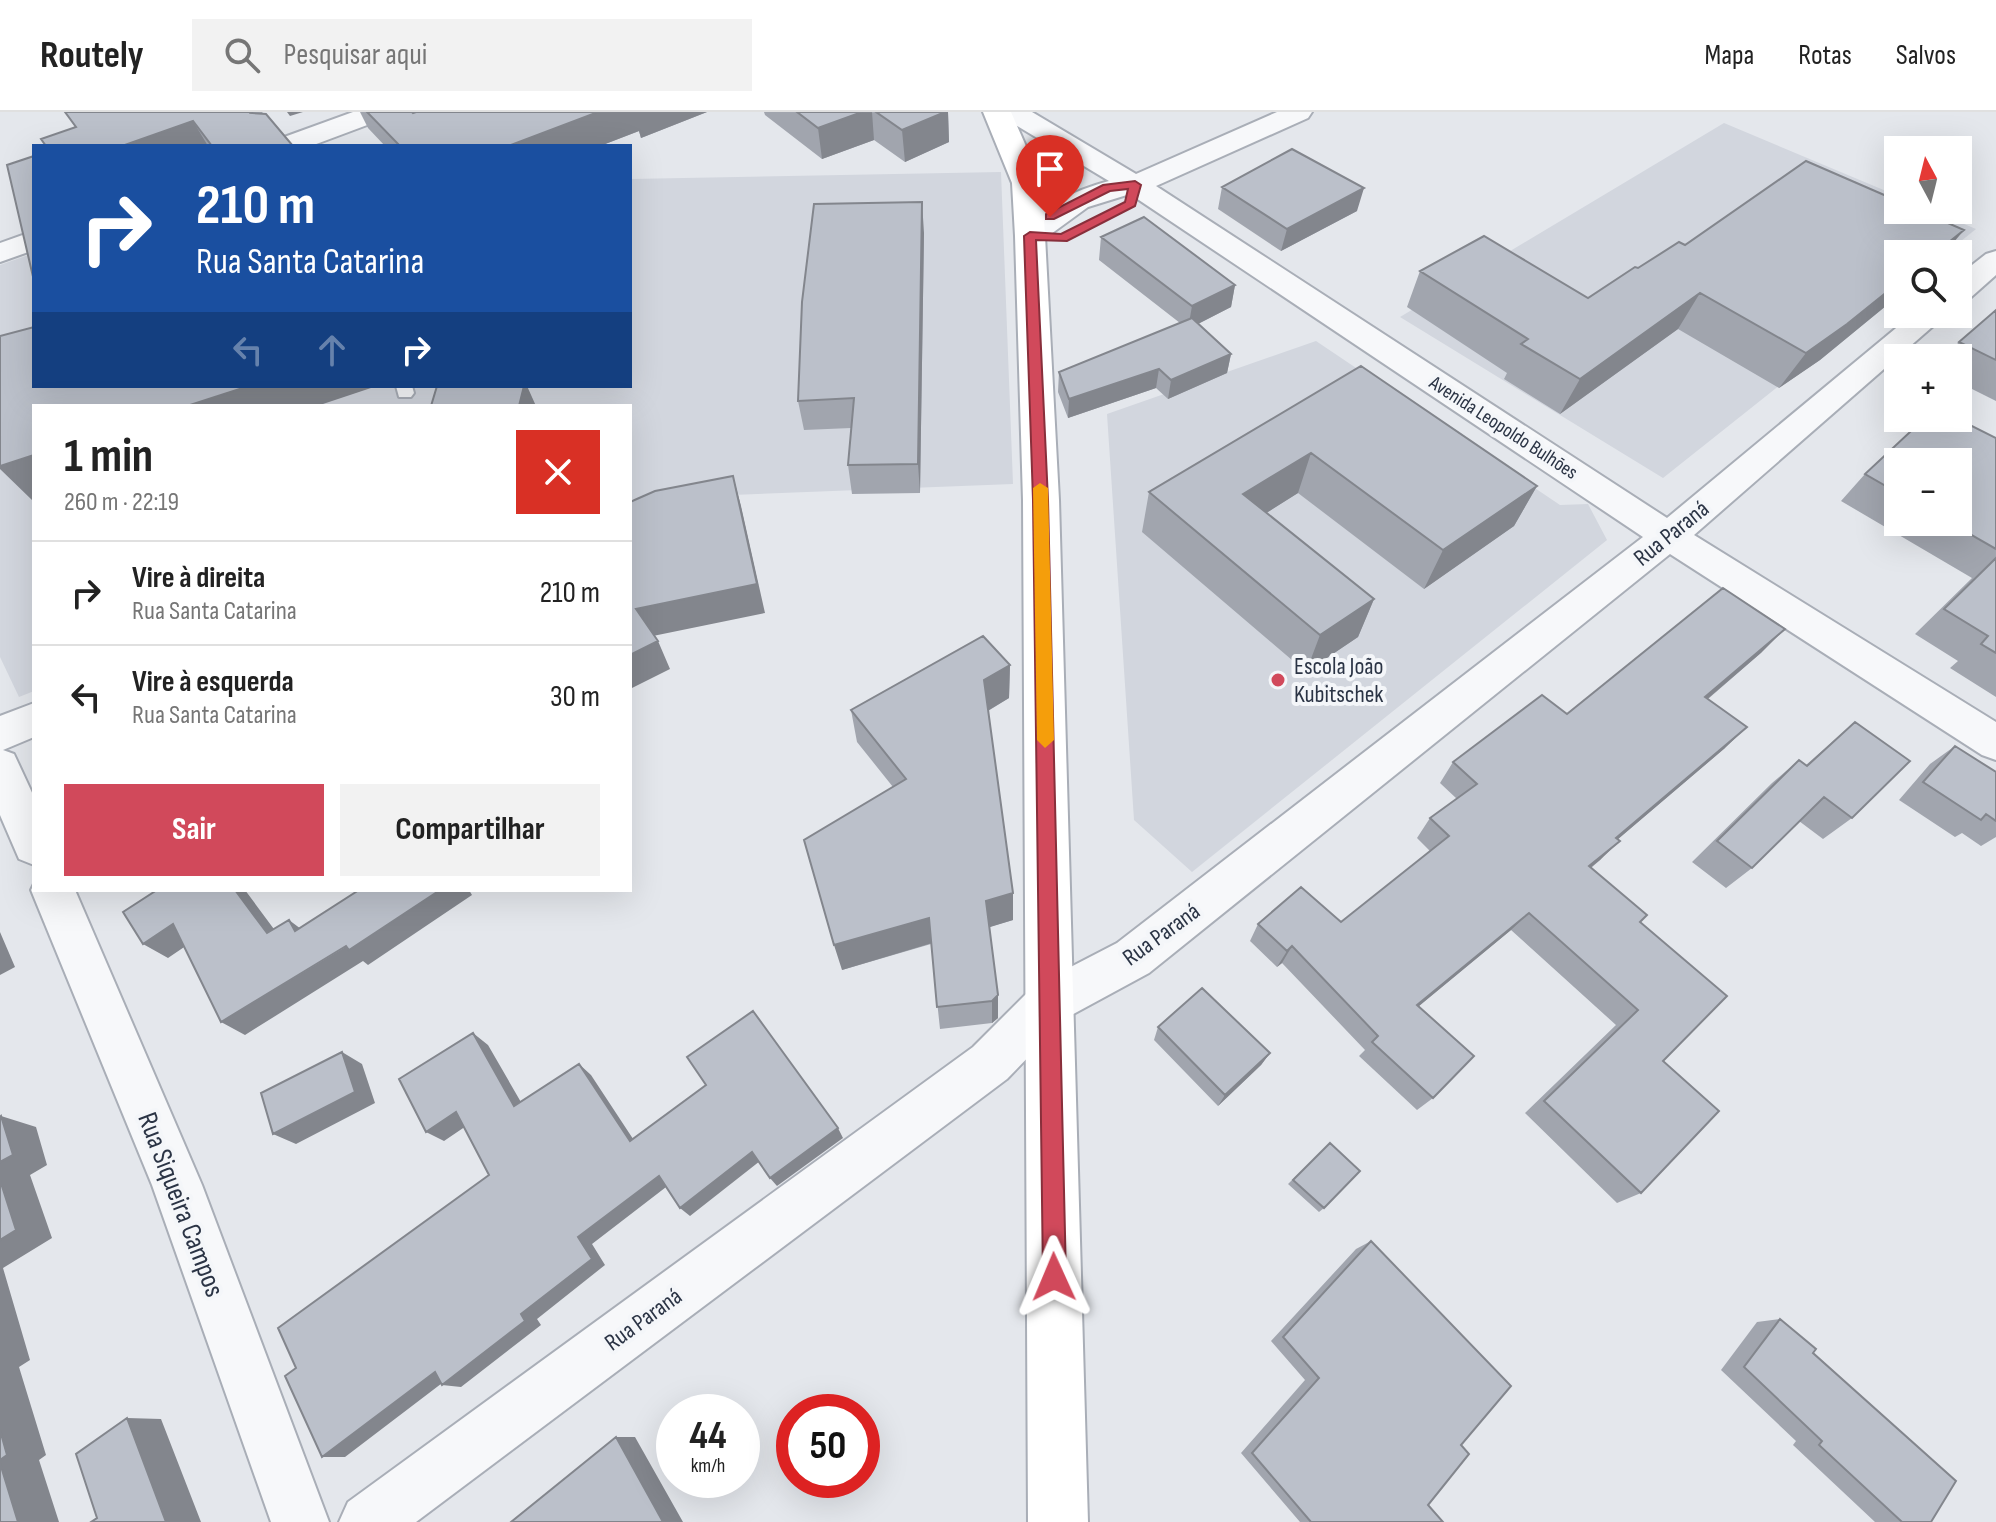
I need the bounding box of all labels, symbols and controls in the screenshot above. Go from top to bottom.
search box [192,19,752,91]
text: Routely [40,33,144,78]
icon: search [220,33,264,77]
text: Pesquisar aqui [284,37,427,73]
text: Mapa [1705,39,1754,72]
text: Rotas [1798,39,1852,72]
text: Salvos [1896,39,1956,72]
pin [1016,135,1084,217]
north arrow [1884,136,1972,224]
map controls [1884,136,1972,536]
icon: arrive [1028,147,1072,191]
text: 210 m [196,173,315,240]
icon: right [64,176,168,280]
button: search [1884,240,1972,328]
text: Rua Santa Catarina [196,241,424,284]
icon: left [226,328,270,372]
icon: ahead [310,328,354,372]
icon: right [394,328,438,372]
button: + [1884,344,1972,432]
street label: Avenida Leopoldo Bulhões [1424,370,1582,485]
text: 1 min [64,428,153,485]
button: close [516,430,600,514]
button: − [1884,448,1972,536]
text: 260 m · 22:19 [64,487,179,518]
street label: Rua Paraná [1628,494,1715,573]
text: Vire à direita [132,560,265,596]
icon: right [64,571,108,615]
text: 210 m [540,575,600,611]
text: Rua Santa Catarina [132,596,297,627]
place label: Escola João Kubitschek [1294,652,1384,709]
text: Vire à esquerda [132,664,294,700]
marker: Escola João Kubitschek [1269,671,1287,689]
icon: left [64,675,108,719]
text: 30 m [550,679,600,715]
text: Rua Santa Catarina [132,700,297,731]
button: Sair [64,784,324,876]
button: Compartilhar [340,784,600,876]
street label: Rua Paraná [1117,897,1206,972]
street label: Rua Siqueira Campos [130,1108,231,1301]
position arrow [1012,1235,1096,1319]
street label: Rua Paraná [599,1282,688,1357]
speed limit sign: 50 [776,1394,880,1498]
text: 44 [689,1412,727,1460]
text: km/h [691,1454,725,1478]

